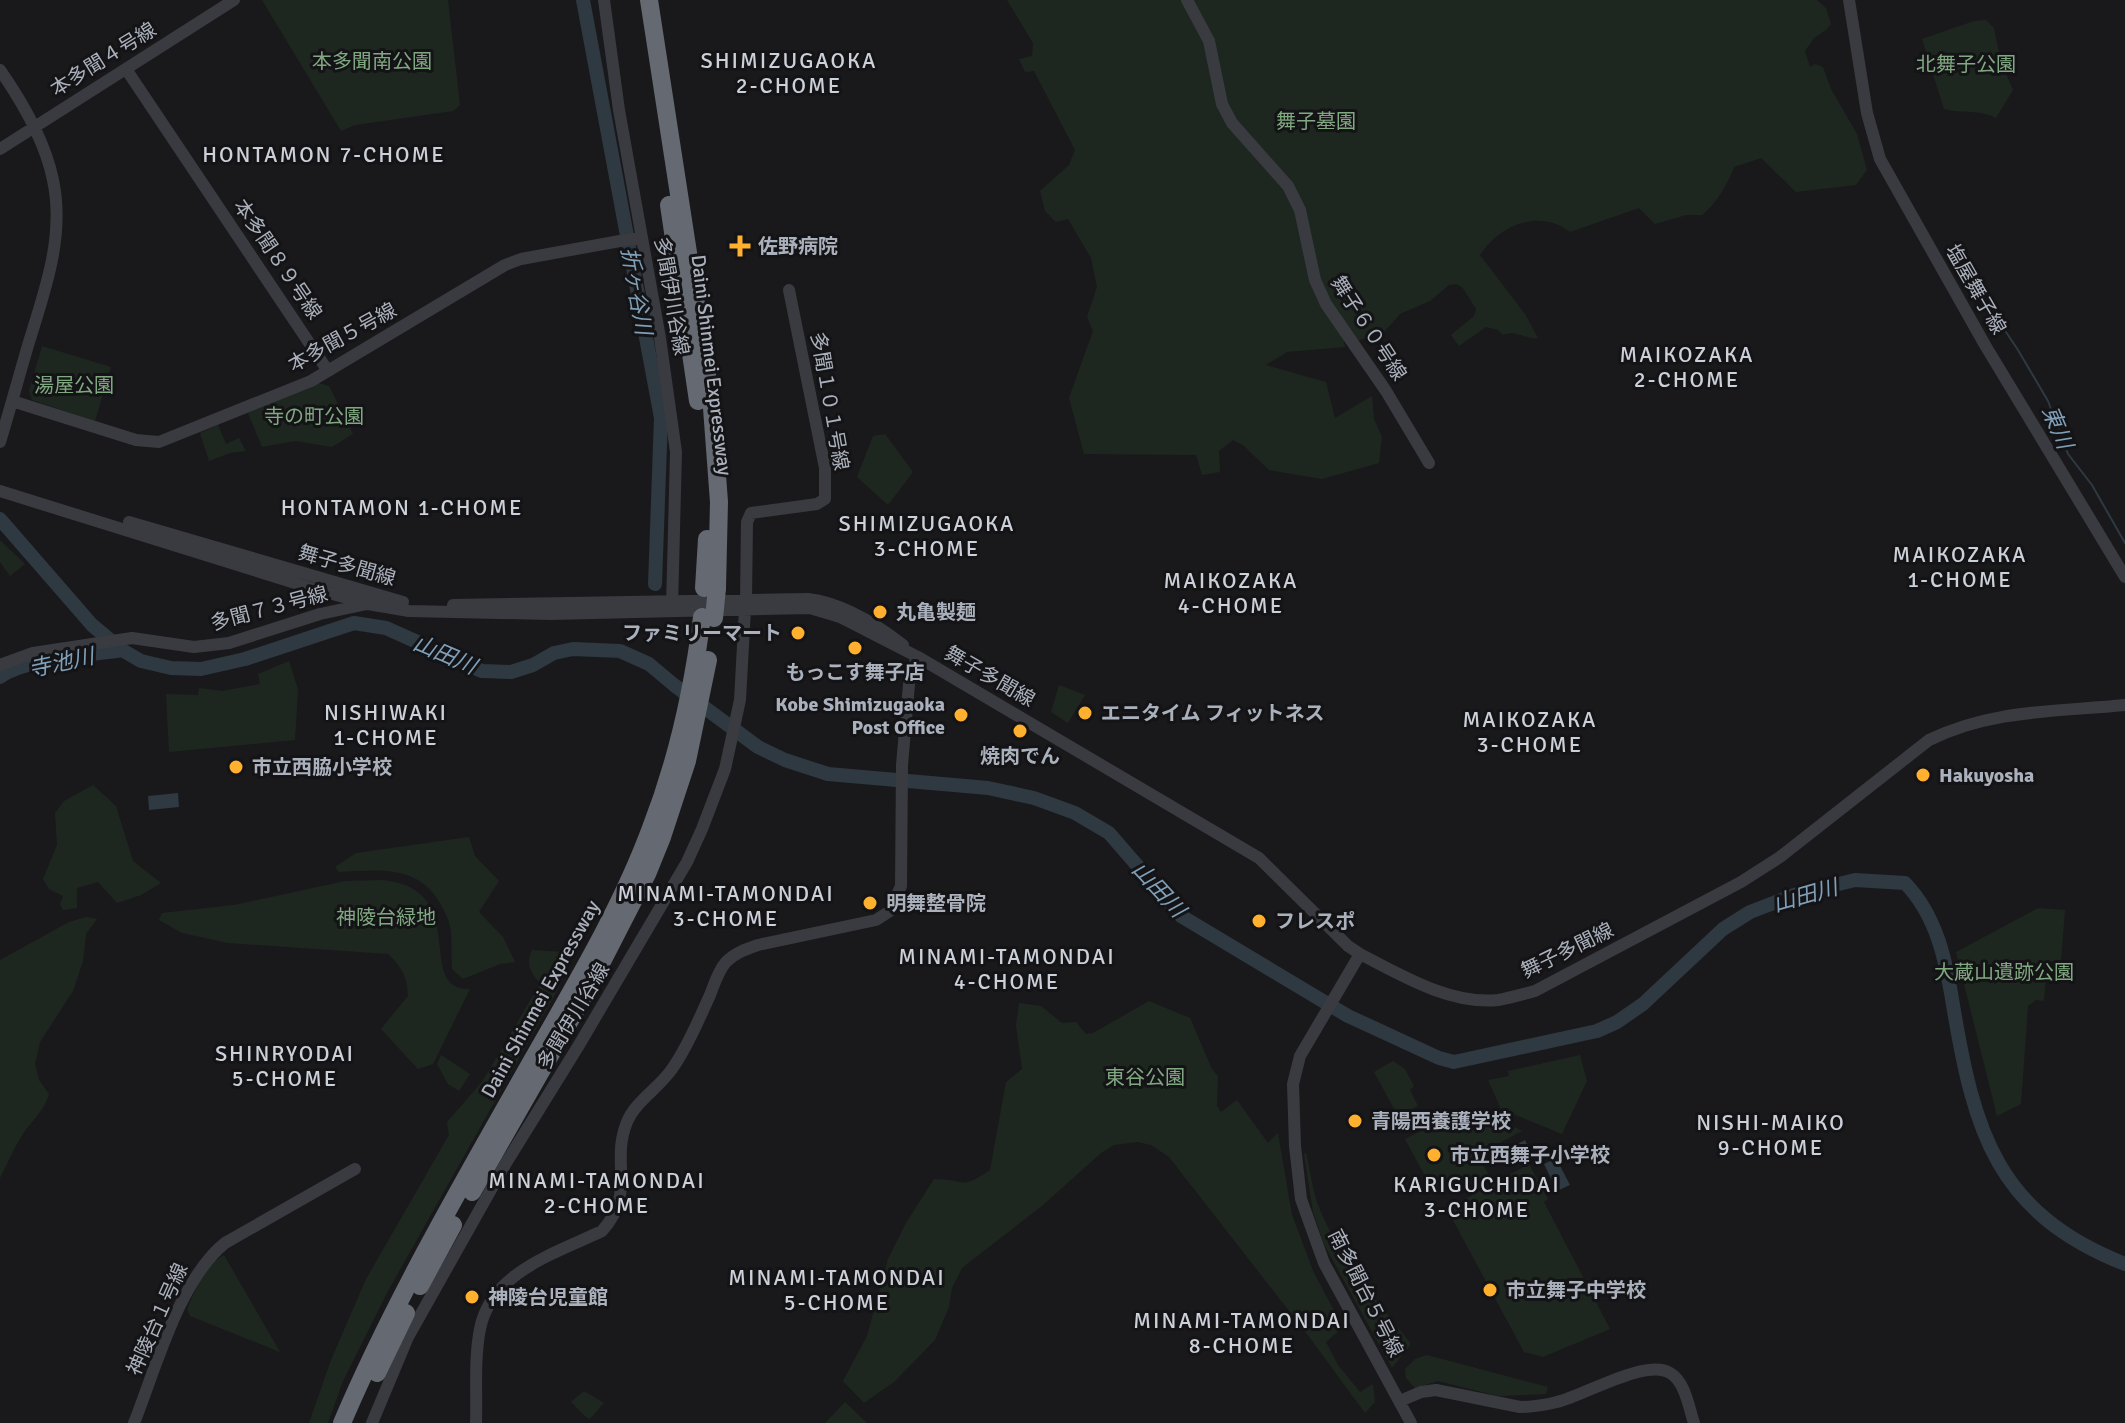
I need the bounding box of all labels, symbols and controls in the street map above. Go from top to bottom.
street label: 本多聞４号線 [46,17,161,102]
district label: SHIMIZUGAOKA 2-CHOME [701,47,878,99]
park label: 本多聞南公園 [312,49,432,74]
park label: 北舞子公園 [1916,52,2016,77]
park label: 舞子墓園 [1276,109,1356,134]
district label: HONTAMON 7-CHOME [202,141,446,168]
street label: 本多聞８９号線 [228,194,327,324]
place label: 佐野病院 [758,234,838,259]
street label: 多聞伊川谷線 [649,235,694,357]
marker: 佐野病院 [729,235,751,257]
street label: 塩屋舞子線 [1940,240,2011,339]
water label: 折ヶ谷川 [616,245,658,339]
street label: Daini Shinmei Expressway [686,253,738,478]
street label: 舞子６０号線 [1325,271,1412,385]
street label: 本多聞５号線 [284,297,401,377]
street label: 多聞１０１号線 [805,330,854,472]
district label: MAIKOZAKA 2-CHOME [1620,341,1754,393]
park label: 湯屋公園 [34,373,114,398]
water label: 東川 [2037,402,2079,455]
park label: 寺の町公園 [264,404,364,429]
district label: HONTAMON 1-CHOME [281,494,523,521]
district label: SHIMIZUGAOKA 3-CHOME [839,510,1016,562]
street label: 舞子多聞線 [295,540,398,591]
district label: MAIKOZAKA 1-CHOME [1893,541,2027,593]
district label: MAIKOZAKA 4-CHOME [1164,567,1298,619]
street label: 多聞７３号線 [208,581,330,636]
place label: 丸亀製麺 [896,600,976,625]
marker: 丸亀製麺 [871,603,889,621]
place label: ファミリーマート [622,621,782,646]
marker: ファミリーマート [789,624,807,642]
water label: 山田川 [409,629,482,681]
marker: もっこす舞子店 [846,639,864,657]
street label: 舞子多聞線 [940,641,1039,712]
water label: 寺池川 [26,642,98,683]
place label: もっこす舞子店 [785,660,925,685]
place label: Kobe Shimizugaoka Post Office [775,692,945,740]
district label: NISHIWAKI 1-CHOME [324,699,448,751]
place label: エニタイム フィットネス [1101,701,1325,726]
marker: エニタイム フィットネス [1076,704,1094,722]
marker: Kobe Shimizugaoka Post Office [952,706,970,724]
district label: MAIKOZAKA 3-CHOME [1463,706,1597,758]
marker: 焼肉でん [1011,722,1029,740]
place label: 焼肉でん [980,744,1060,769]
place label: 市立西脇小学校 [252,755,392,780]
marker: 市立西脇小学校 [227,758,245,776]
place label: Hakuyosha [1939,763,2034,788]
marker: Hakuyosha [1914,766,1932,784]
water label: 山田川 [1126,856,1192,924]
water label: 山田川 [1770,873,1842,918]
district label: MINAMI-TAMONDAI 3-CHOME [617,880,835,932]
place label: 明舞整骨院 [886,891,986,916]
marker: 明舞整骨院 [861,894,879,912]
street label: Daini Shinmei Expressway [476,895,606,1103]
park label: 神陵台緑地 [336,905,436,930]
place label: フレスポ [1275,909,1355,934]
marker: フレスポ [1250,912,1268,930]
street label: 舞子多聞線 [1517,917,1618,984]
district label: MINAMI-TAMONDAI 4-CHOME [898,943,1116,995]
street label: 多聞伊川谷線 [532,958,615,1074]
park label: 大蔵山遺跡公園 [1934,960,2074,985]
district label: SHINRYODAI 5-CHOME [215,1040,355,1092]
park label: 東谷公園 [1105,1065,1185,1090]
place label: 青陽西養護学校 [1371,1109,1511,1134]
district label: NISHI-MAIKO 9-CHOME [1696,1109,1846,1161]
marker: 青陽西養護学校 [1346,1112,1364,1130]
place label: 市立西舞子小学校 [1450,1143,1610,1168]
marker: 市立西舞子小学校 [1425,1146,1443,1164]
district label: MINAMI-TAMONDAI 2-CHOME [488,1167,706,1219]
district label: KARIGUCHIDAI 3-CHOME [1393,1171,1561,1223]
street label: 南多聞台５号線 [1323,1225,1408,1361]
street label: 神陵台１号線 [122,1259,193,1379]
district label: MINAMI-TAMONDAI 5-CHOME [728,1264,946,1316]
place label: 市立舞子中学校 [1506,1278,1646,1303]
marker: 市立舞子中学校 [1481,1281,1499,1299]
place label: 神陵台児童館 [488,1285,608,1310]
marker: 神陵台児童館 [463,1288,481,1306]
district label: MINAMI-TAMONDAI 8-CHOME [1133,1307,1351,1359]

